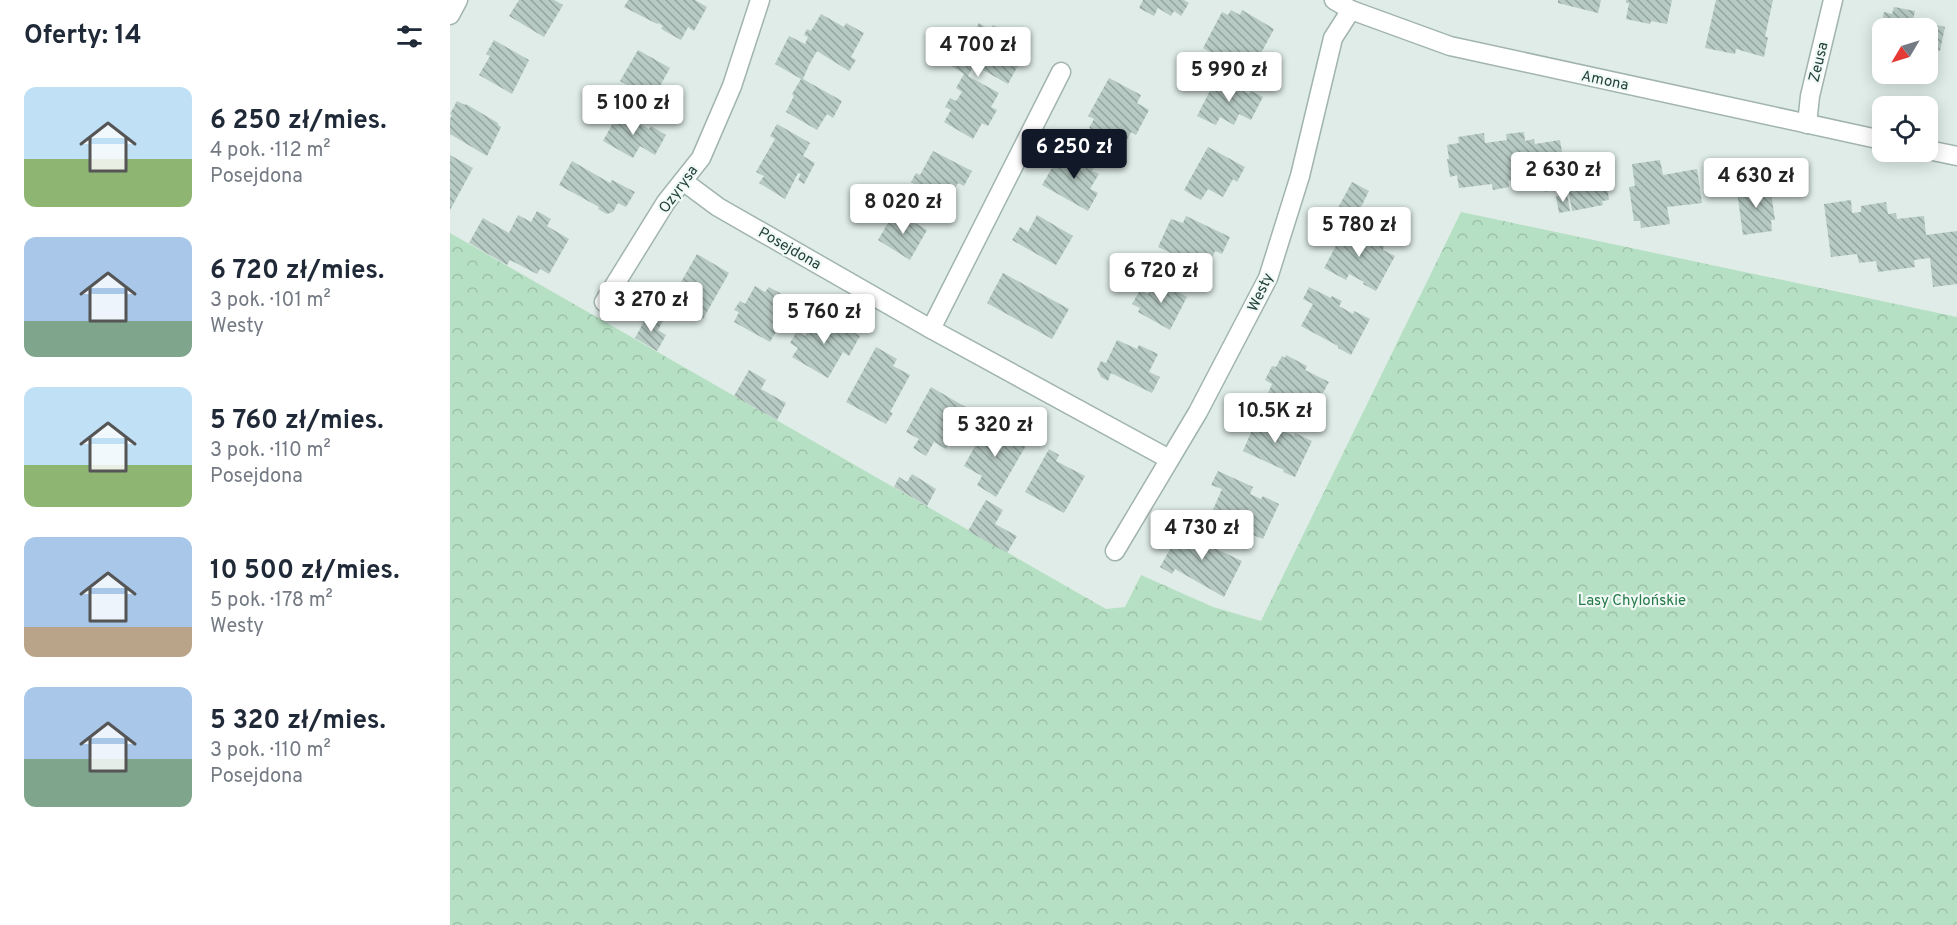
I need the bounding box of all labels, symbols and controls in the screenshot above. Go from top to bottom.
north arrow [1872,18,1938,84]
map controls [1872,18,1938,162]
text: Oferty: 14 [24,20,142,53]
icon: filters [393,20,426,53]
pin: 4 700 zł [916,27,1040,78]
text: 4 700 zł [940,33,1016,59]
street label: Zeusa [1805,40,1834,84]
pin: 5 990 zł [1167,52,1291,103]
text: 5 990 zł [1191,58,1267,84]
street label: Amona [1579,67,1630,96]
pin: 5 100 zł [571,85,695,136]
text: 5 100 zł [596,91,670,117]
button: locate [1872,96,1938,162]
text: 6 250 zł/mies. [210,105,387,138]
icon: home [72,111,144,183]
pin: 6 250 zł [1012,129,1136,180]
text: 6 250 zł [1036,135,1112,161]
text: 4 pok. · 112 m² [210,138,331,164]
pin: 2 630 zł [1501,152,1625,203]
text: 2 630 zł [1525,158,1601,184]
pin: 4 630 zł [1694,158,1818,209]
street label: Ozyrysa [655,162,703,218]
text: Posejdona [210,164,303,190]
text: 4 630 zł [1718,164,1794,190]
pin: 8 020 zł [841,184,965,235]
text: 8 020 zł [864,190,942,216]
pin: 5 780 zł [1297,207,1421,258]
text: 5 780 zł [1322,213,1396,239]
street label: Posejdona [754,224,824,275]
pin: 6 720 zł [1099,253,1223,304]
text: 6 720 zł/mies. [210,255,384,288]
text: 6 720 zł [1124,259,1198,285]
icon: home [72,261,144,333]
street label: Westy [1244,270,1279,315]
pin: 3 270 zł [589,282,713,333]
text: 3 pok. · 101 m² [210,288,331,314]
text: 3 270 zł [614,288,688,314]
pin: 5 760 zł [762,294,886,345]
text: 5 760 zł [787,300,861,326]
text: Westy [210,314,264,340]
pin: 10.5K zł [1213,393,1337,444]
text: 10.5K zł [1238,399,1312,425]
text: 5 760 zł/mies. [210,405,384,438]
pin: 5 320 zł [933,407,1057,458]
icon: home [72,411,144,483]
text: 5 320 zł [957,413,1033,439]
text: 3 pok. · 110 m² [210,438,331,464]
text: Posejdona [210,464,303,490]
pin: 4 730 zł [1140,510,1264,561]
text: 4 730 zł [1165,516,1239,542]
text: 10 500 zł/mies. [210,555,399,588]
icon: home [72,561,144,633]
text: 5 pok. · 178 m² [210,588,333,614]
park label: Lasy Chylońskie [1578,592,1686,611]
text: Westy [210,614,264,640]
text: 5 320 zł/mies. [210,705,386,738]
icon: home [72,711,144,783]
text: 3 pok. · 110 m² [210,738,331,764]
text: Posejdona [210,764,303,790]

